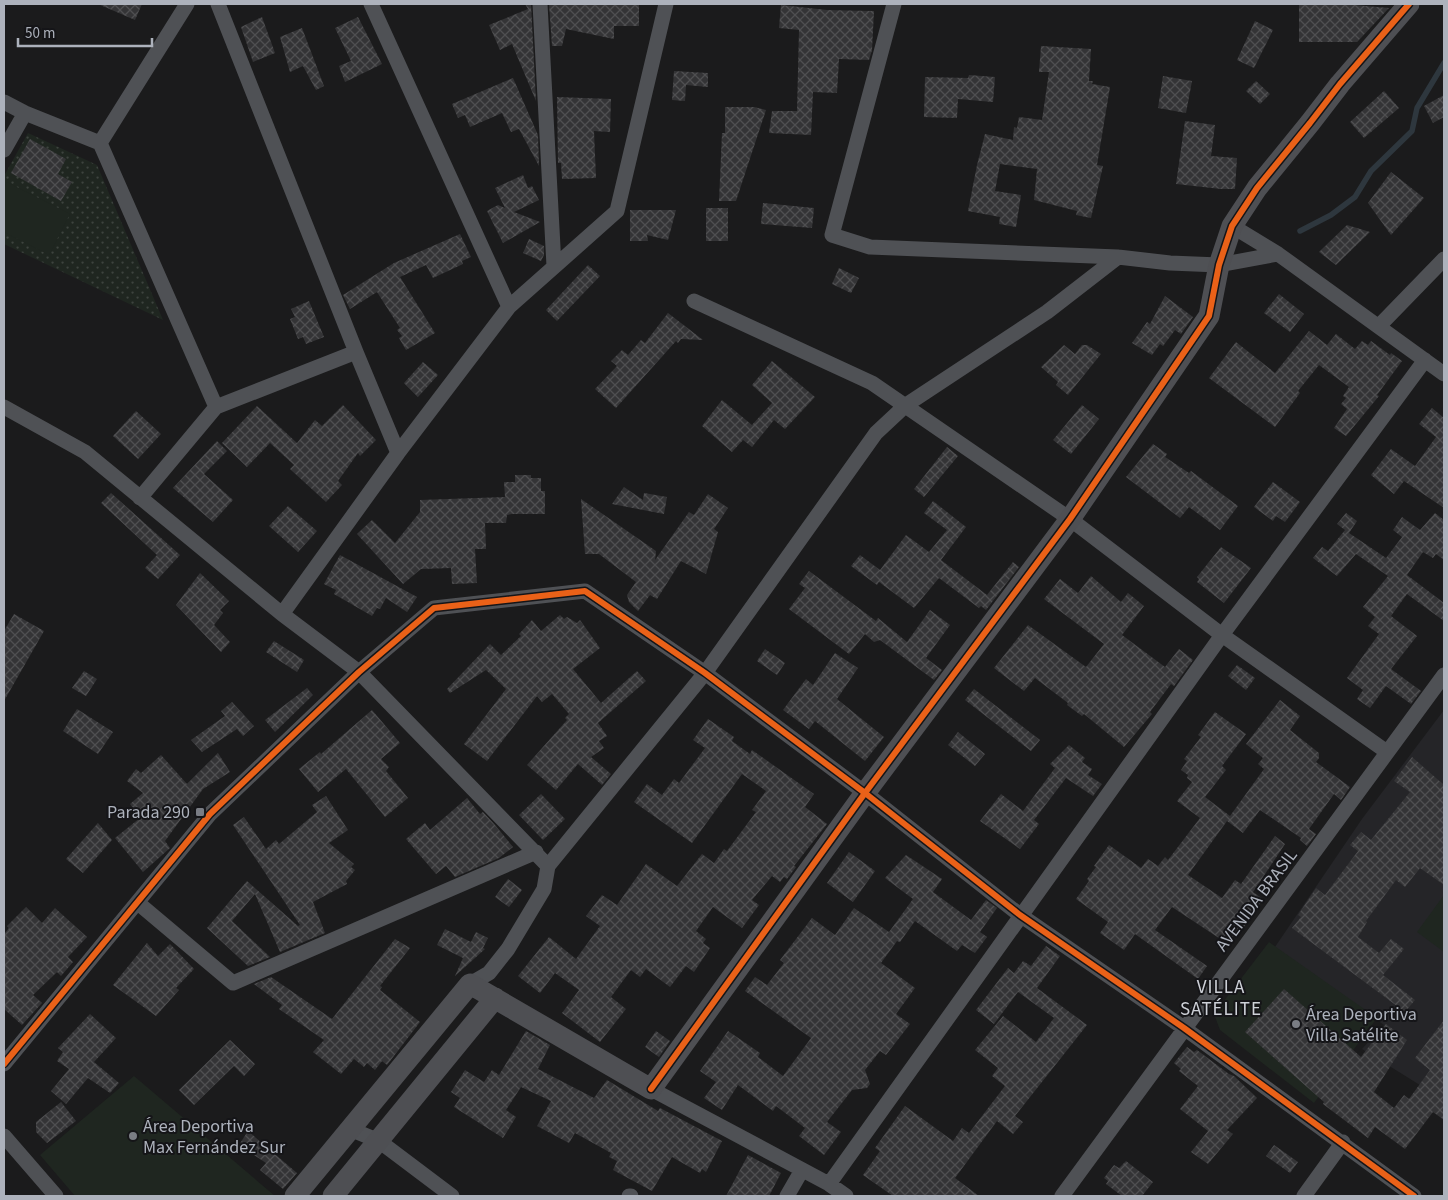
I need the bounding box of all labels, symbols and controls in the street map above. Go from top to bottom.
scale bar [18,15,151,47]
text: 50 m [25,23,55,44]
place label: Parada 290 [107,800,190,825]
marker: Parada 290 [194,806,206,818]
street label: AVENIDA BRASIL [1210,844,1303,957]
district label: VILLA SATÉLITE [1180,974,1262,1023]
place label: Área Deportiva Villa Satélite [1306,1002,1417,1048]
marker: Área Deportiva Villa Satélite [1290,1018,1302,1030]
place label: Área Deportiva Max Fernández Sur [143,1114,286,1160]
marker: Área Deportiva Max Fernández Sur [127,1130,139,1142]

